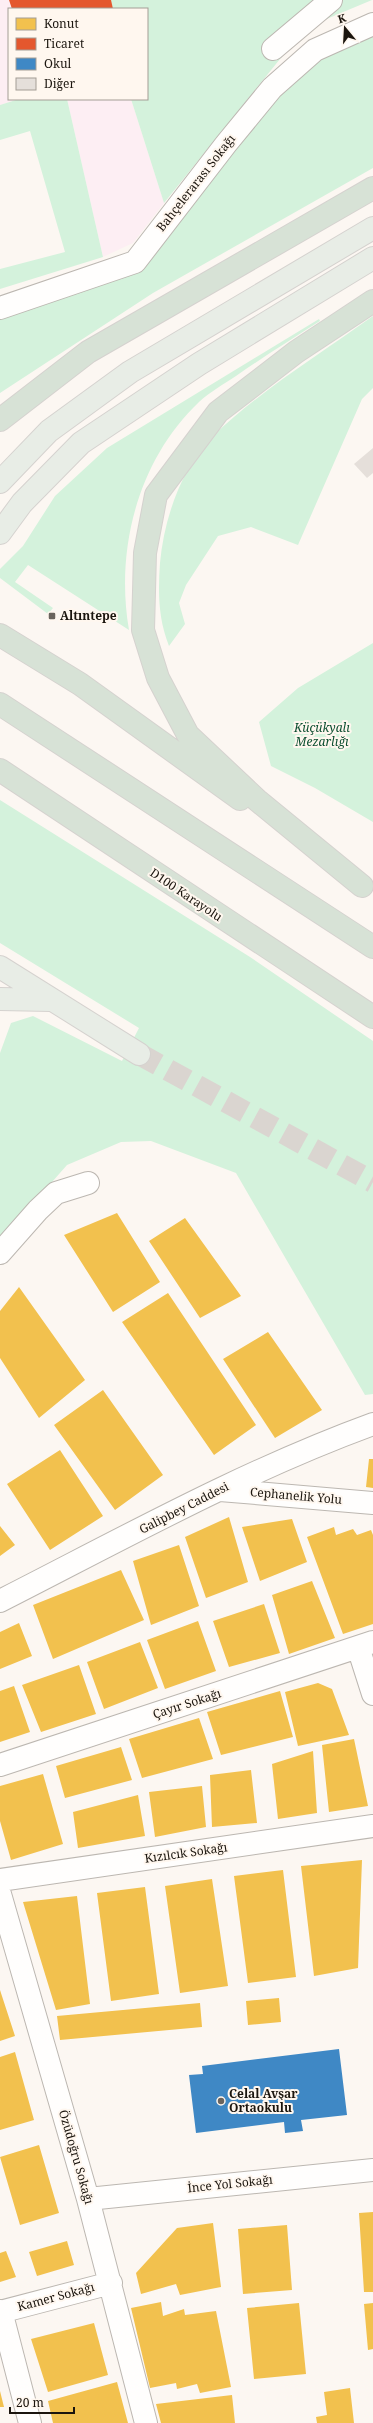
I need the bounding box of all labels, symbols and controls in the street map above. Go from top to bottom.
legend [8,8,148,100]
north arrow [325,8,365,48]
text: K [336,9,349,26]
text: Konut [44,15,79,32]
text: Ticaret [44,35,84,52]
text: Okul [44,55,72,72]
text: Diğer [44,75,75,92]
street label: Bahçelerarası Sokağı [152,130,239,235]
place label: Altıntepe [60,607,117,624]
marker: Altıntepe [47,611,57,621]
park label: Küçükyalı Mezarlığı [293,719,350,750]
street label: D100 Karayolu [147,864,226,925]
street label: Galipbey Caddesi [136,1478,232,1537]
street label: Cephanelik Yolu [249,1483,343,1508]
street label: Çayır Sokağı [151,1684,223,1723]
street label: Kızılcık Sokağı [143,1838,229,1867]
place label: Celal Avşar Ortaokulu [229,2085,298,2116]
marker: Celal Avşar Ortaokulu [216,2096,226,2106]
street label: Özüdoğru Sokağı [55,2108,98,2206]
street label: İnce Yol Sokağı [187,2171,274,2196]
street label: Kamer Sokağı [15,2278,96,2315]
scale bar [10,2389,74,2415]
text: 20 m [16,2394,44,2411]

